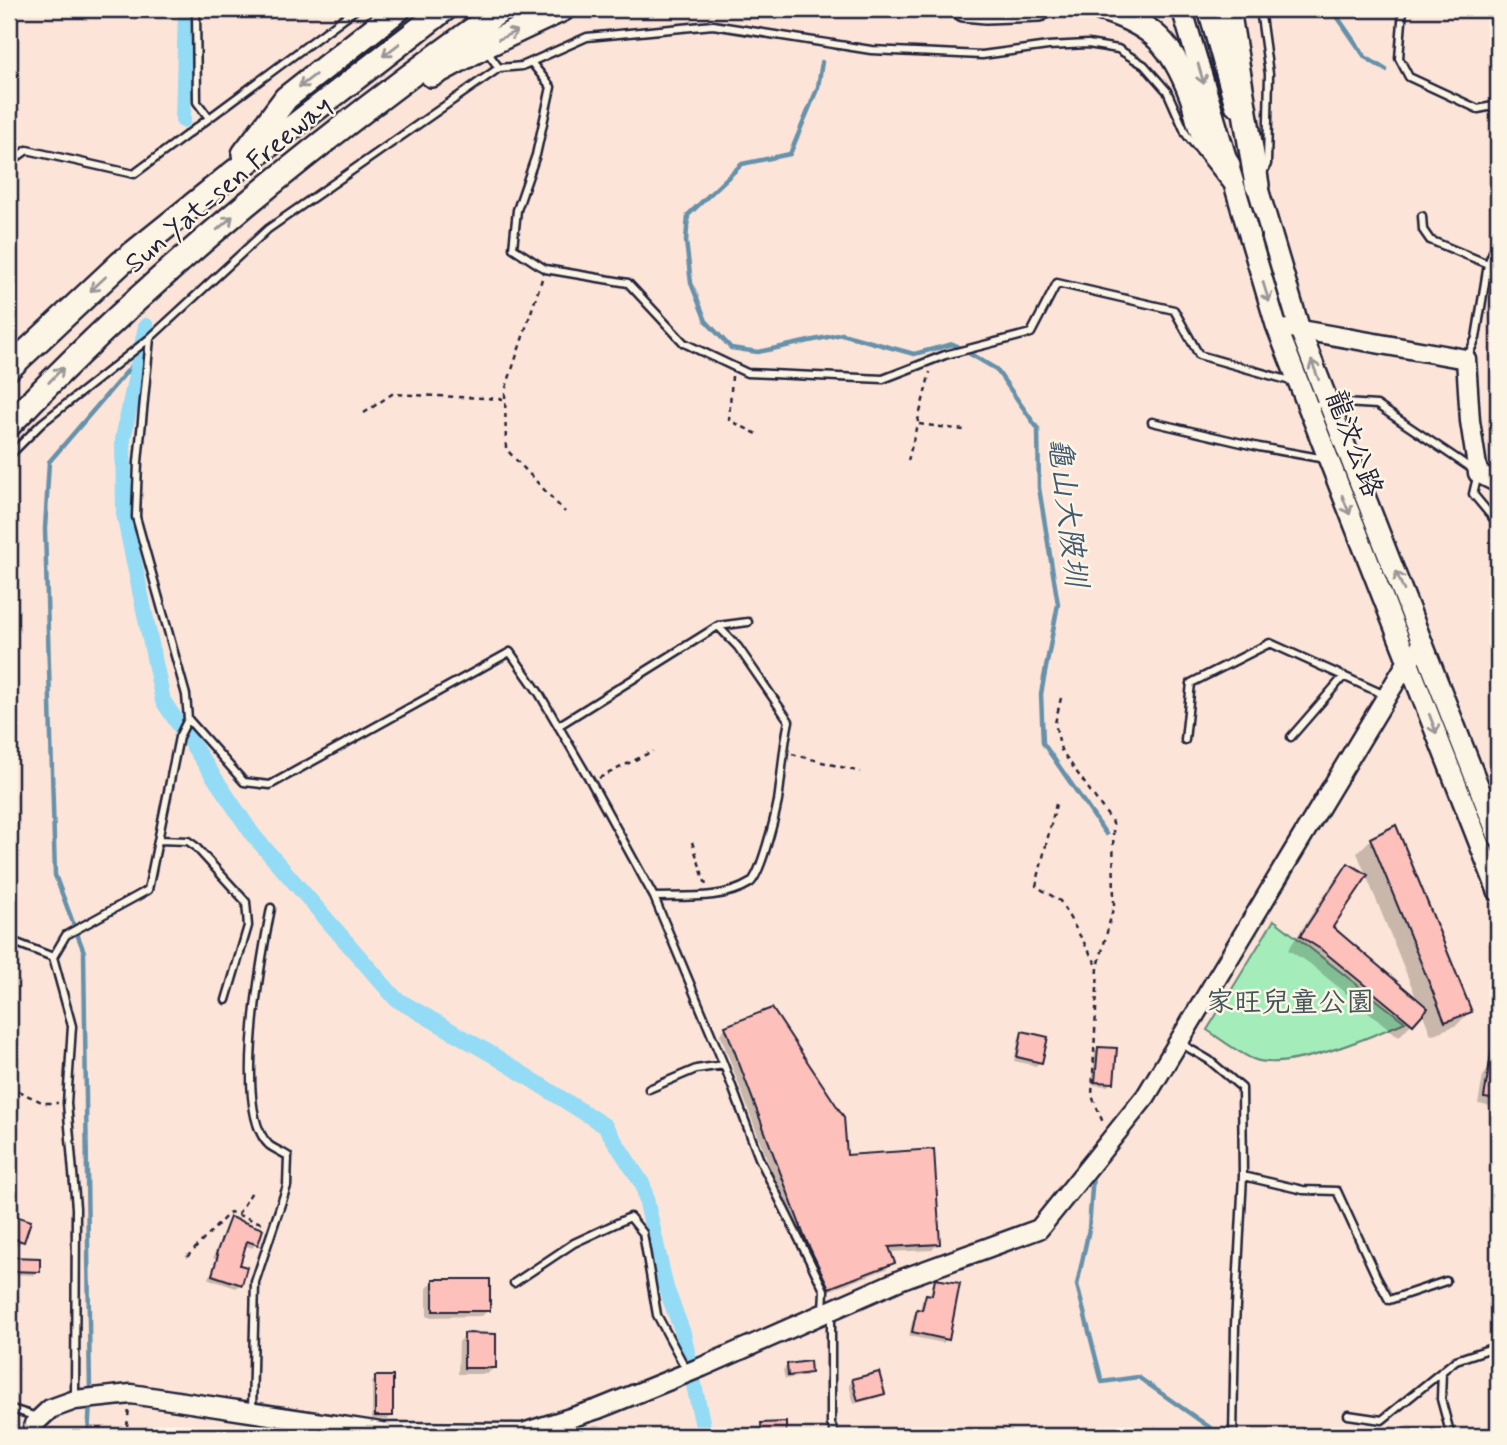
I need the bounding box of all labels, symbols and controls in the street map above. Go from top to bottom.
one-way arrow [497,28,518,41]
one-way arrow [382,43,400,58]
one-way arrow [1195,62,1208,85]
one-way arrow [298,74,317,89]
street label: Sun Yat-sen Freeway [118,88,340,282]
one-way arrow [216,215,234,231]
one-way arrow [90,276,107,293]
one-way arrow [1260,281,1273,303]
one-way arrow [1308,359,1321,381]
one-way arrow [47,367,64,384]
street label: 龍汶公路 [1316,385,1390,503]
water label: 龜山大陂圳 [1039,435,1096,592]
one-way arrow [1341,494,1354,515]
one-way arrow [1392,570,1405,592]
one-way arrow [1428,713,1440,735]
park label: 家旺兒童公園 [1206,985,1374,1022]

